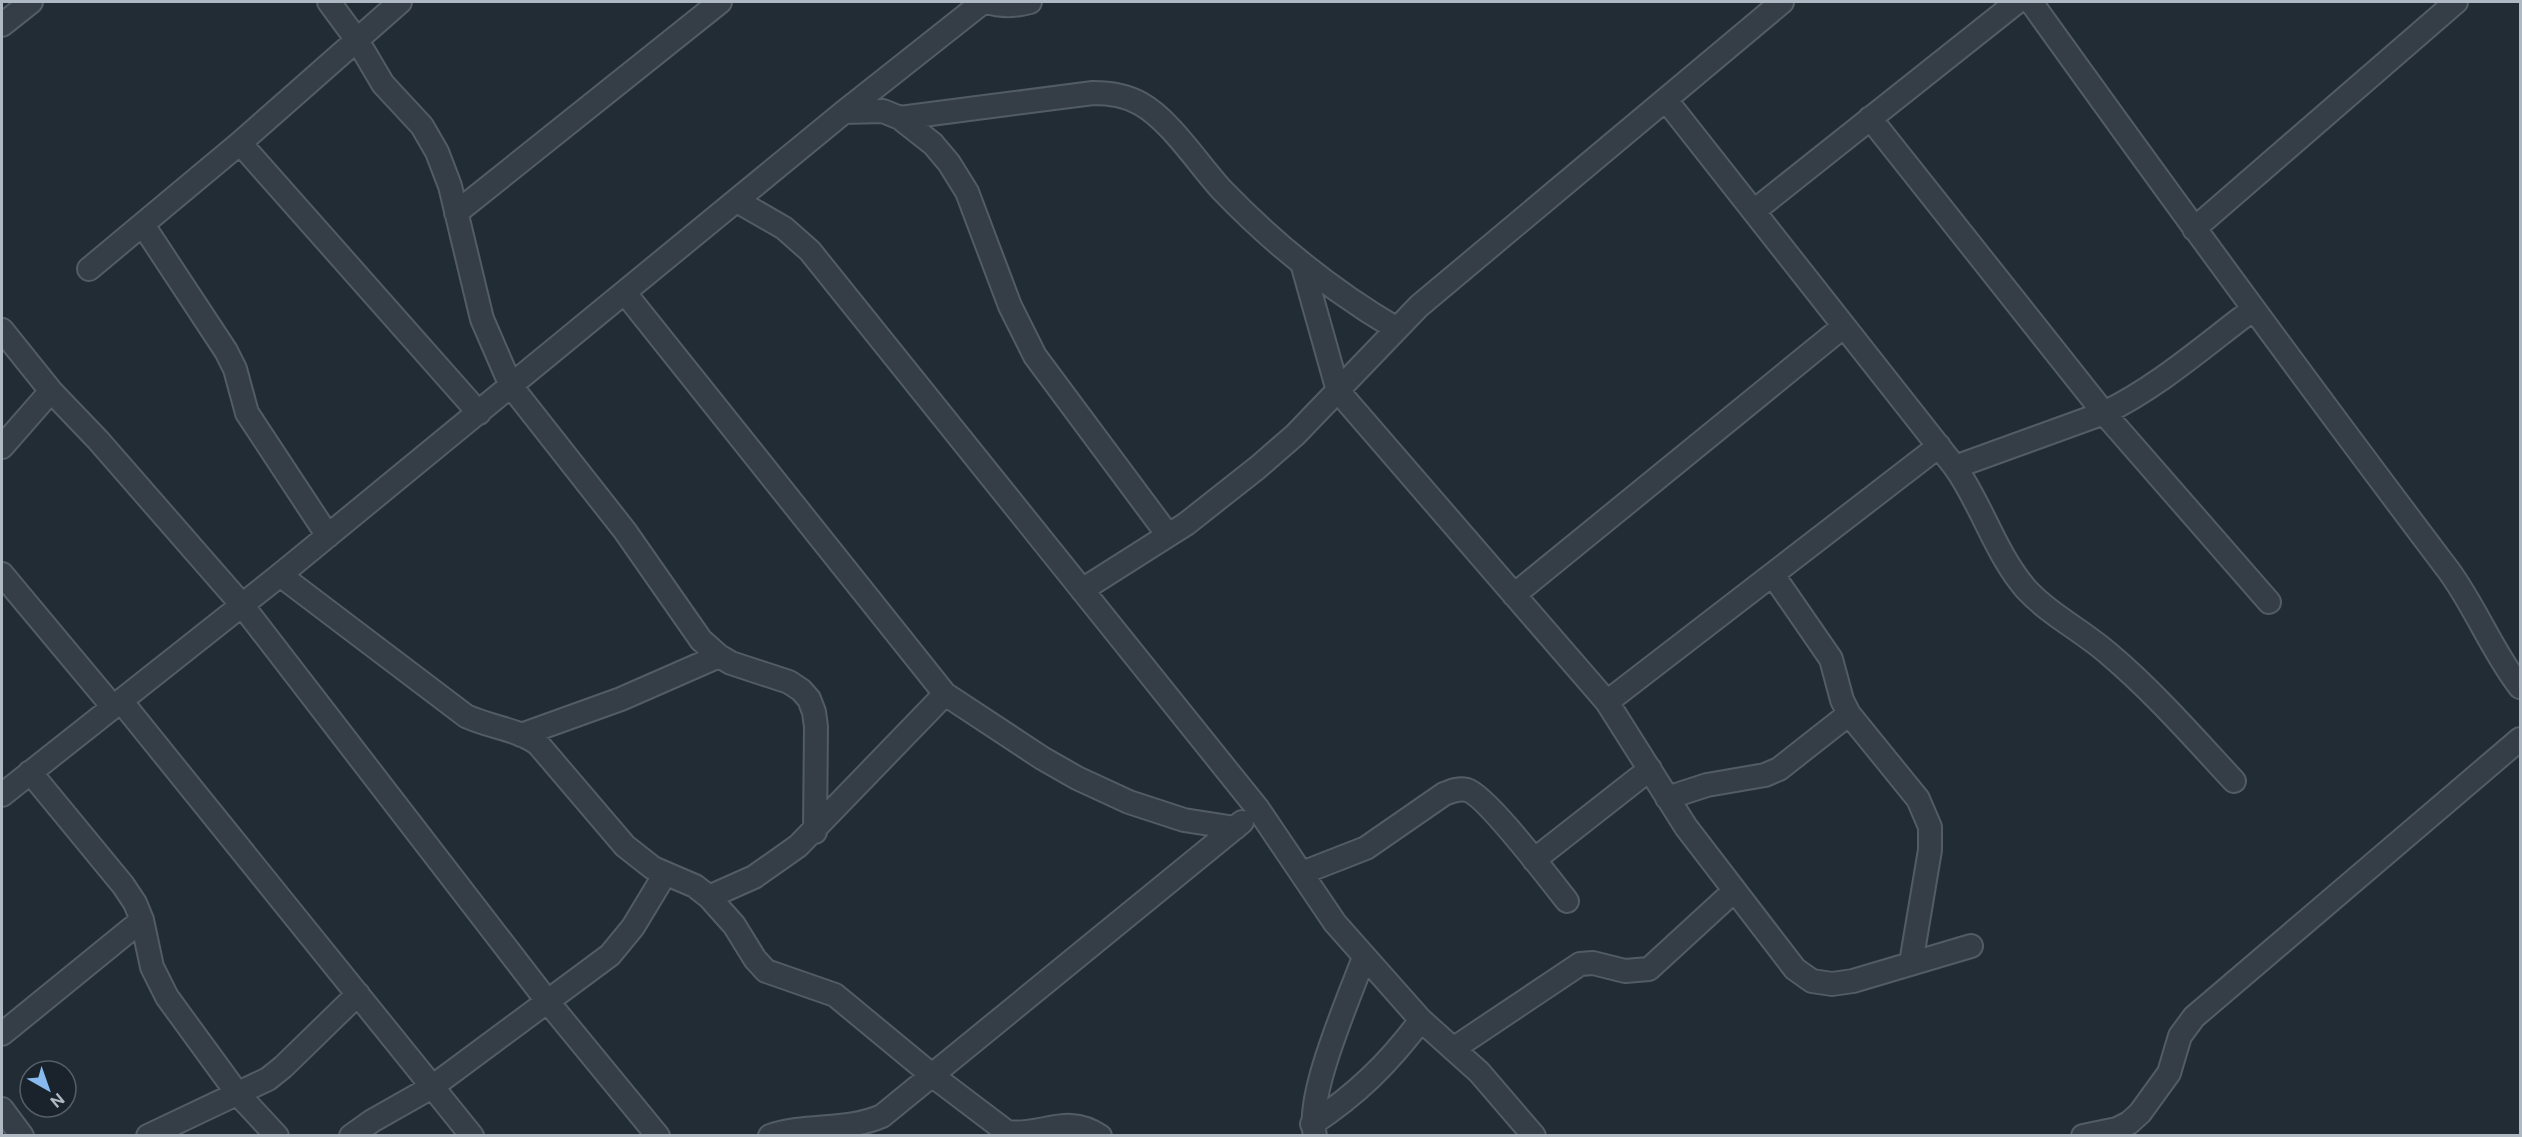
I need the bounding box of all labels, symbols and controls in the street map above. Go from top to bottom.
north arrow [18,1059,78,1119]
text: N [46,1089,68,1111]

